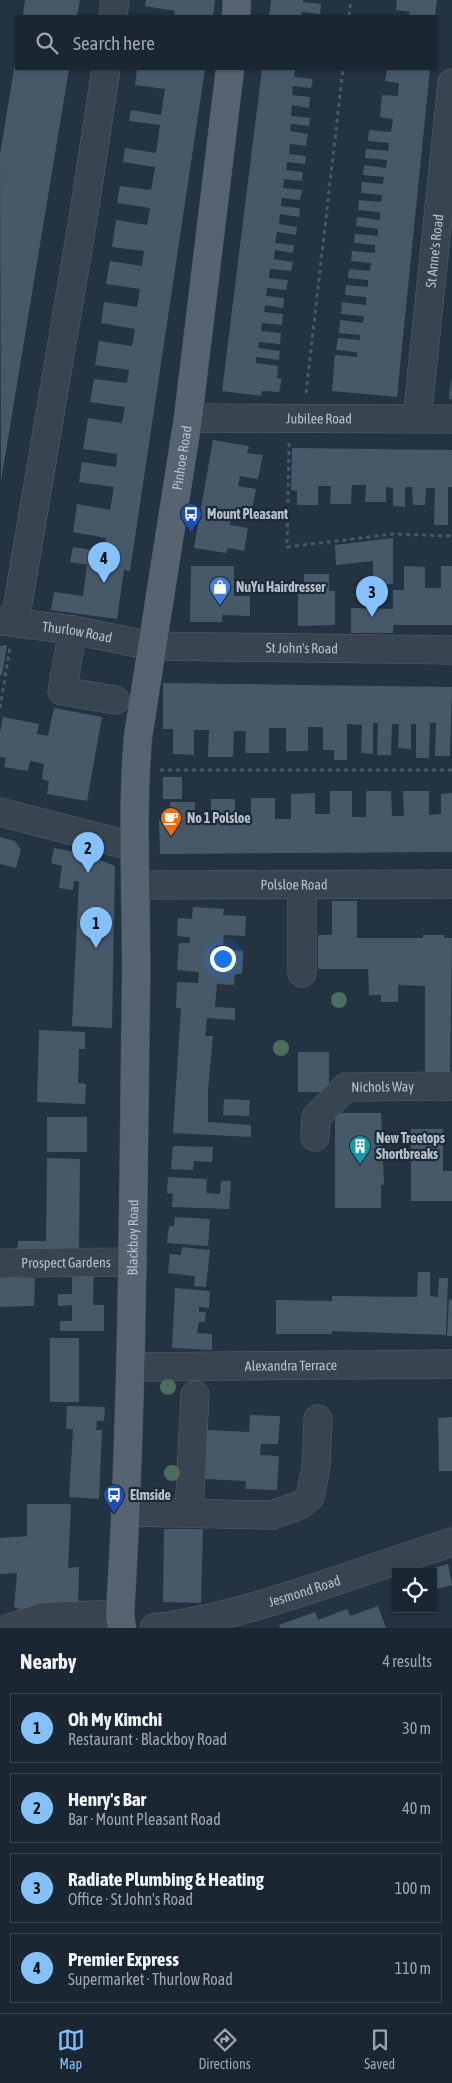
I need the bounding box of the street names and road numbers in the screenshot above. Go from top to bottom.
street label: St Anne's Road [423,213,446,289]
street label: Jubilee Road [286,410,352,427]
street label: Pinhoe Road [169,425,195,491]
street label: Thurlow Road [41,618,114,646]
street label: St John's Road [266,640,338,656]
street label: Polsloe Road [260,876,328,893]
street label: Nichols Way [351,1078,414,1095]
street label: Blackboy Road [124,1199,141,1275]
street label: Prospect Gardens [21,1254,111,1271]
street label: Alexandra Terrace [245,1357,337,1374]
street label: Jesmond Road [266,1572,342,1610]

